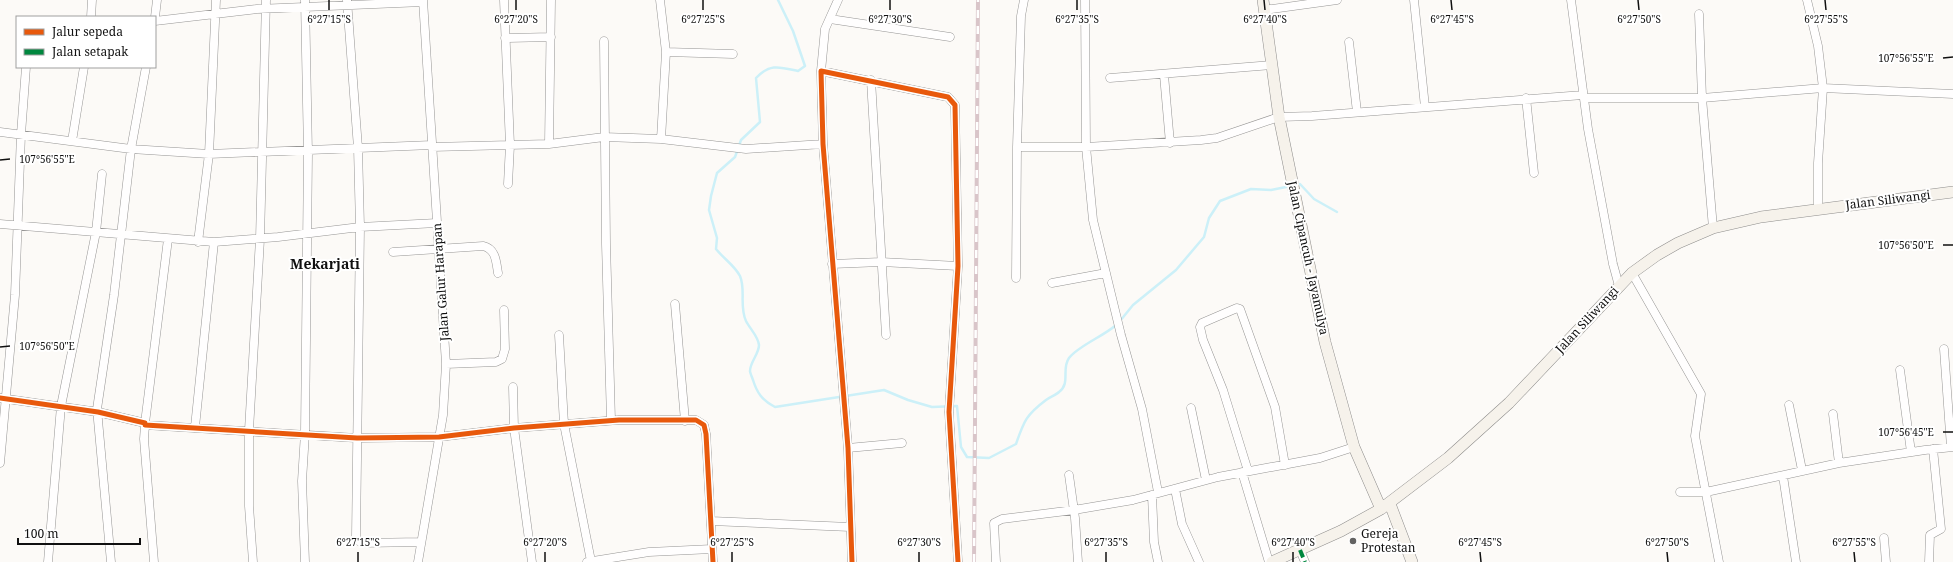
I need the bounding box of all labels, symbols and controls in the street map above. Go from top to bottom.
text: 6°27'15"S [307,12,351,26]
text: 6°27'20"S [494,12,538,26]
text: 6°27'25"S [681,12,725,26]
text: 6°27'30"S [868,12,912,26]
text: 6°27'35"S [1055,12,1099,26]
text: 6°27'40"S [1243,12,1287,26]
text: 6°27'45"S [1430,12,1474,26]
text: 6°27'50"S [1617,12,1661,26]
text: 6°27'55"S [1804,12,1848,26]
legend [16,16,156,68]
text: Jalur sepeda [51,23,123,40]
text: Jalan setapak [51,43,129,60]
text: 107°56'55"E [1878,51,1934,65]
text: 107°56'55"E [19,152,75,166]
street label: Jalan Cipancuh - Jayamulya [1284,178,1333,337]
street label: Jalan Siliwangi [1844,186,1932,213]
street label: Jalan Galur Harapan [428,222,453,343]
text: 107°56'50"E [1878,238,1934,252]
district label: Mekarjati [290,254,360,273]
street label: Jalan Siliwangi [1551,283,1622,357]
text: 107°56'50"E [19,339,75,353]
text: 107°56'45"E [1878,425,1934,439]
scale bar [18,520,140,546]
text: 100 m [24,525,59,542]
place label: Gereja Protestan [1361,525,1416,556]
text: 6°27'15"S [336,535,380,549]
text: 6°27'20"S [523,535,567,549]
text: 6°27'25"S [710,535,754,549]
text: 6°27'30"S [897,535,941,549]
text: 6°27'35"S [1084,535,1128,549]
text: 6°27'40"S [1271,535,1315,549]
text: 6°27'45"S [1458,535,1502,549]
text: 6°27'50"S [1645,535,1689,549]
text: 6°27'55"S [1832,535,1876,549]
marker: Gereja Protestan [1348,536,1358,546]

